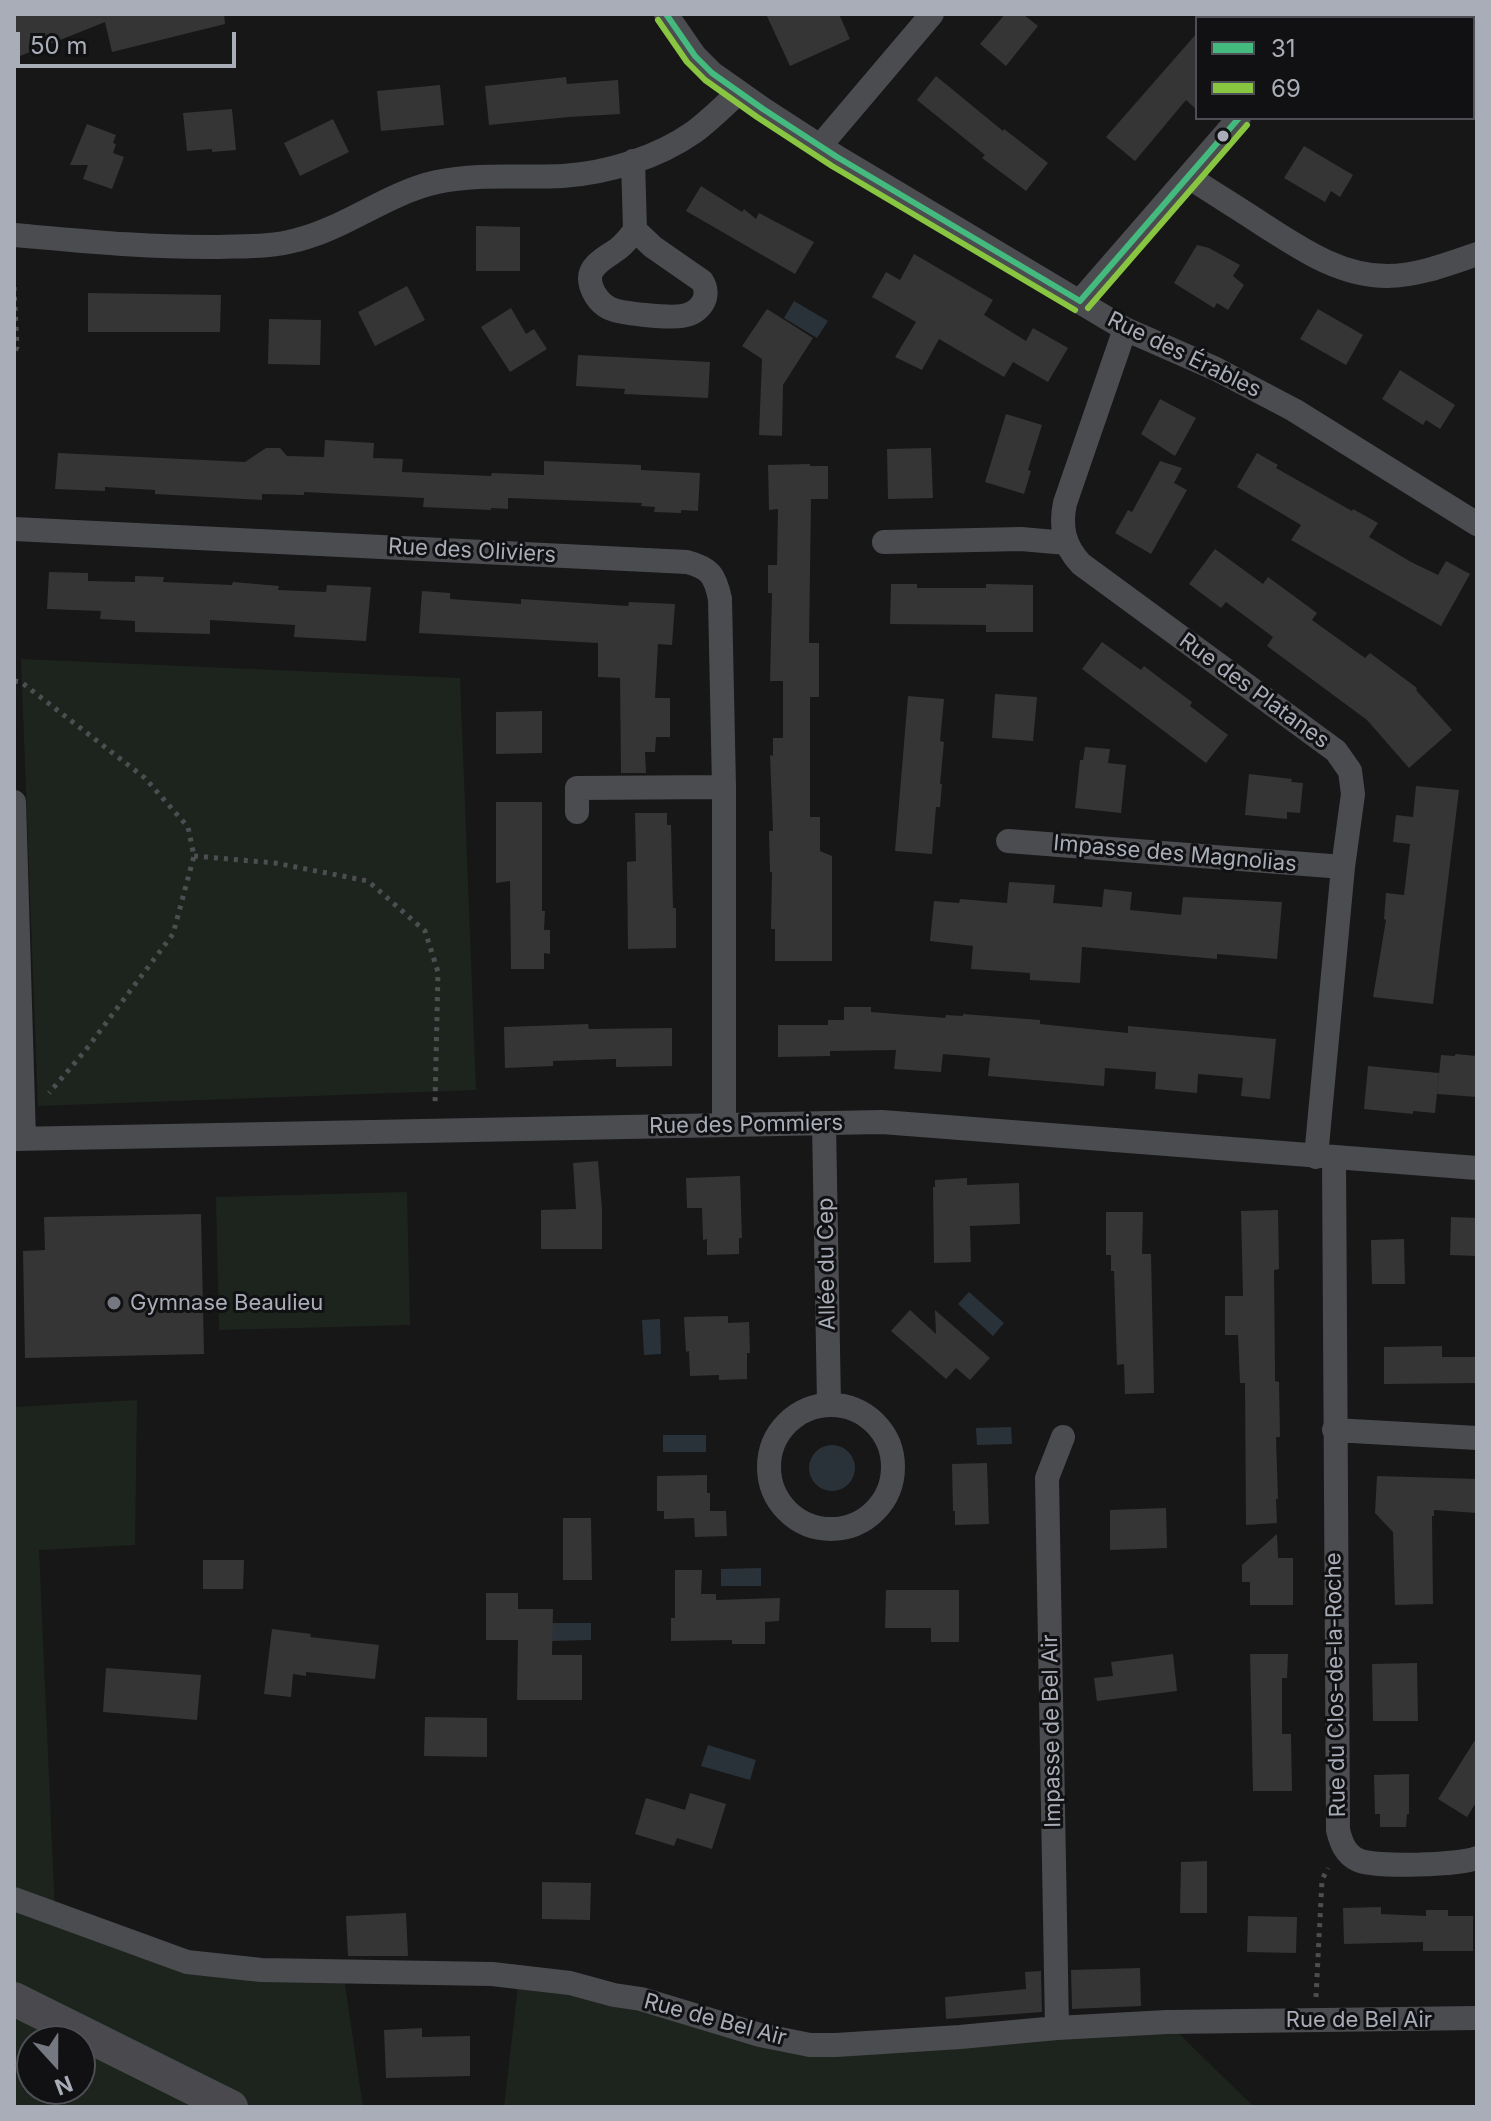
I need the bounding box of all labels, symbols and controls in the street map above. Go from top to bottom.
scale bar [20,16,240,66]
legend [1195,16,1475,120]
text: 50 m [30,31,88,60]
text: 31 [1271,34,1296,63]
text: 69 [1271,74,1301,103]
unlabelled marker [1215,128,1231,144]
street label: Rue des Érables [1103,306,1265,404]
street label: Rue des Oliviers [387,533,557,569]
street label: Rue des Platanes [1174,628,1334,754]
street label: Impasse des Magnolias [1052,830,1298,878]
street label: Rue des Pommiers [649,1110,843,1140]
street label: Allée du Cep [813,1197,841,1331]
place label: Gymnase Beaulieu [130,1290,323,1316]
marker: Gymnase Beaulieu [105,1294,123,1312]
street label: Rue du Clos-de-la-Roche [1320,1552,1352,1818]
street label: Impasse de Bel Air [1037,1634,1067,1828]
street label: Rue de Bel Air [641,1988,789,2052]
street label: Rue de Bel Air [1286,2007,1432,2033]
north arrow [16,2025,96,2105]
text: N [51,2070,76,2101]

